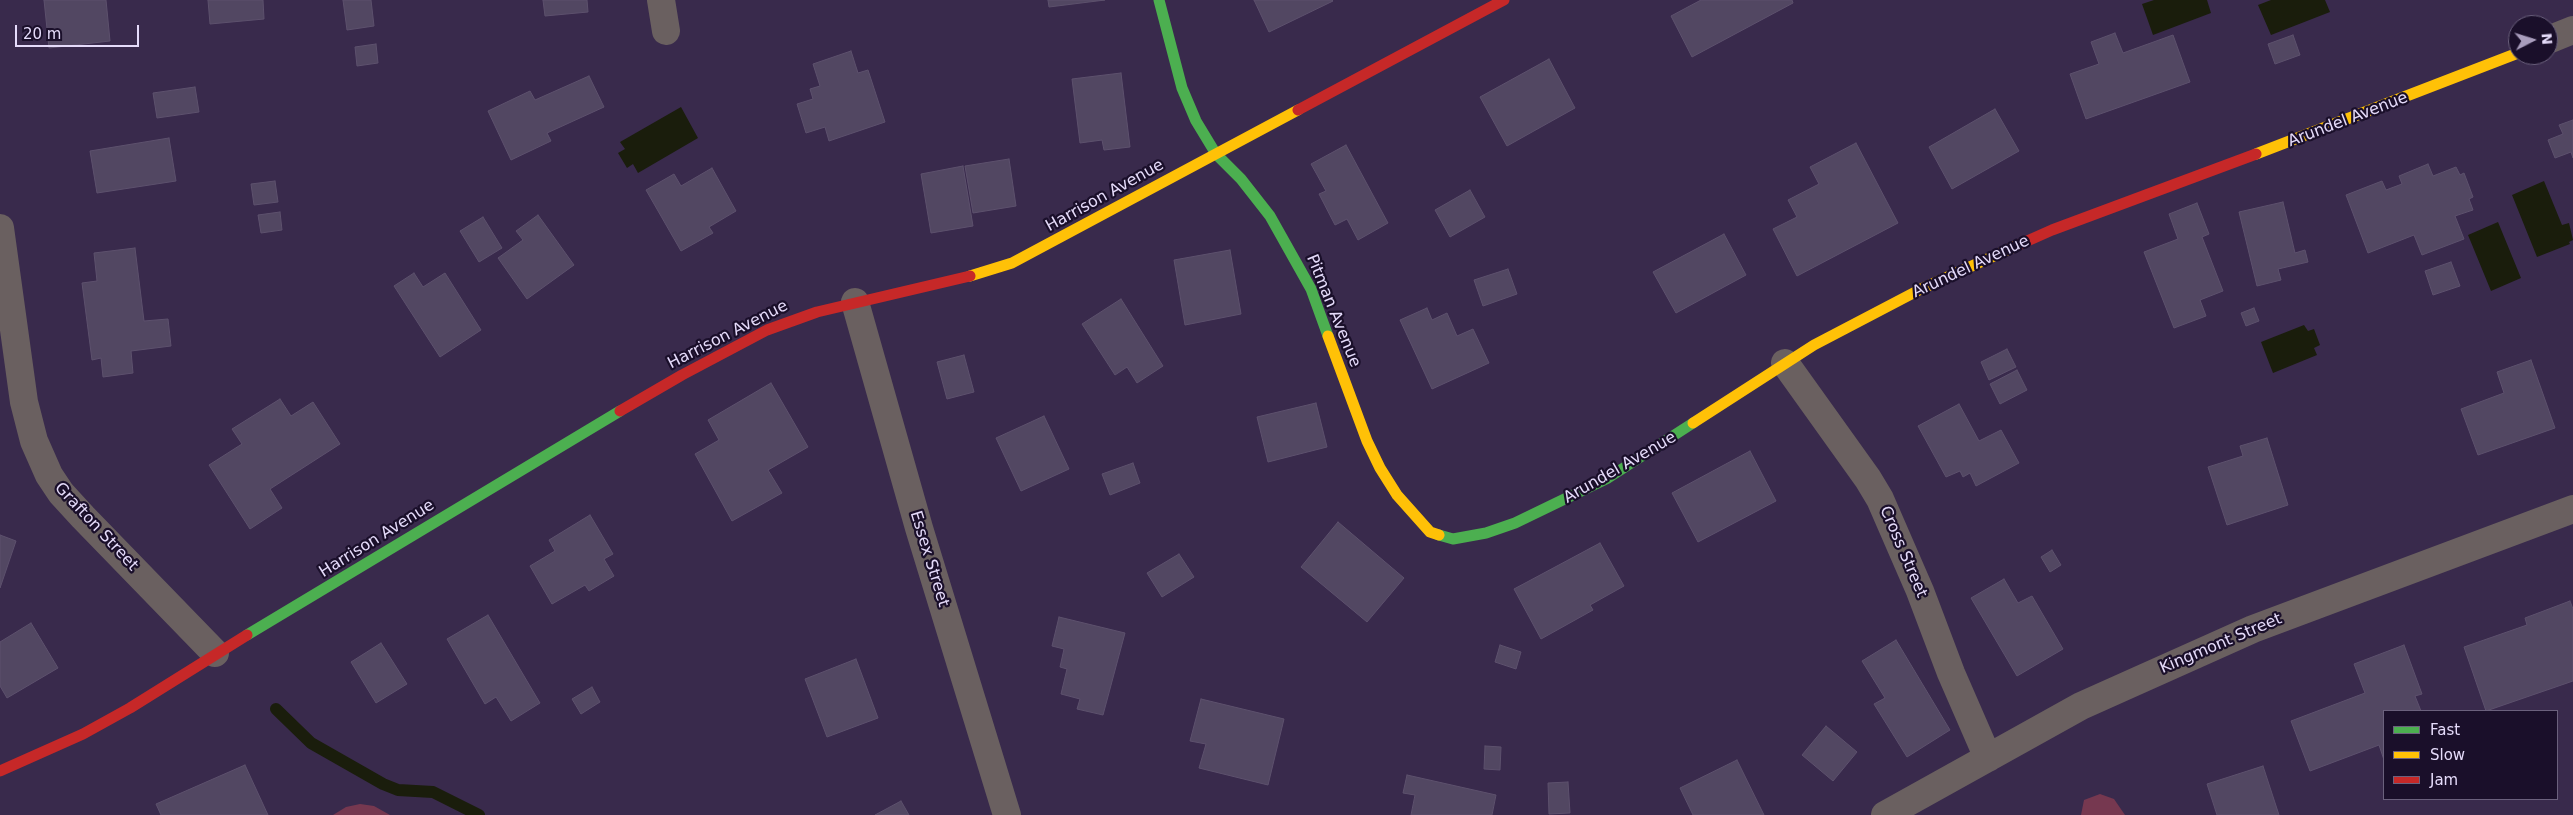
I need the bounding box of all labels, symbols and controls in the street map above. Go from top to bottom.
scale bar [18,15,141,47]
north arrow [2508,15,2558,65]
text: 20 m [23,25,61,43]
text: N [2538,32,2555,45]
street label: Arundel Avenue [2285,88,2411,152]
street label: Harrison Avenue [1043,156,1167,236]
street label: Arundel Avenue [1909,232,2033,302]
street label: Pitman Avenue [1302,252,1364,370]
street label: Harrison Avenue [665,296,791,374]
street label: Arundel Avenue [1560,428,1680,508]
street label: Grafton Street [50,479,142,575]
street label: Harrison Avenue [316,496,438,582]
street label: Cross Street [1875,503,1931,601]
street label: Essex Street [905,509,953,609]
street label: Kingmont Street [2157,610,2285,678]
legend [2383,710,2558,800]
text: Fast [2430,721,2460,739]
text: Slow [2430,746,2465,764]
text: Jam [2430,771,2458,789]

